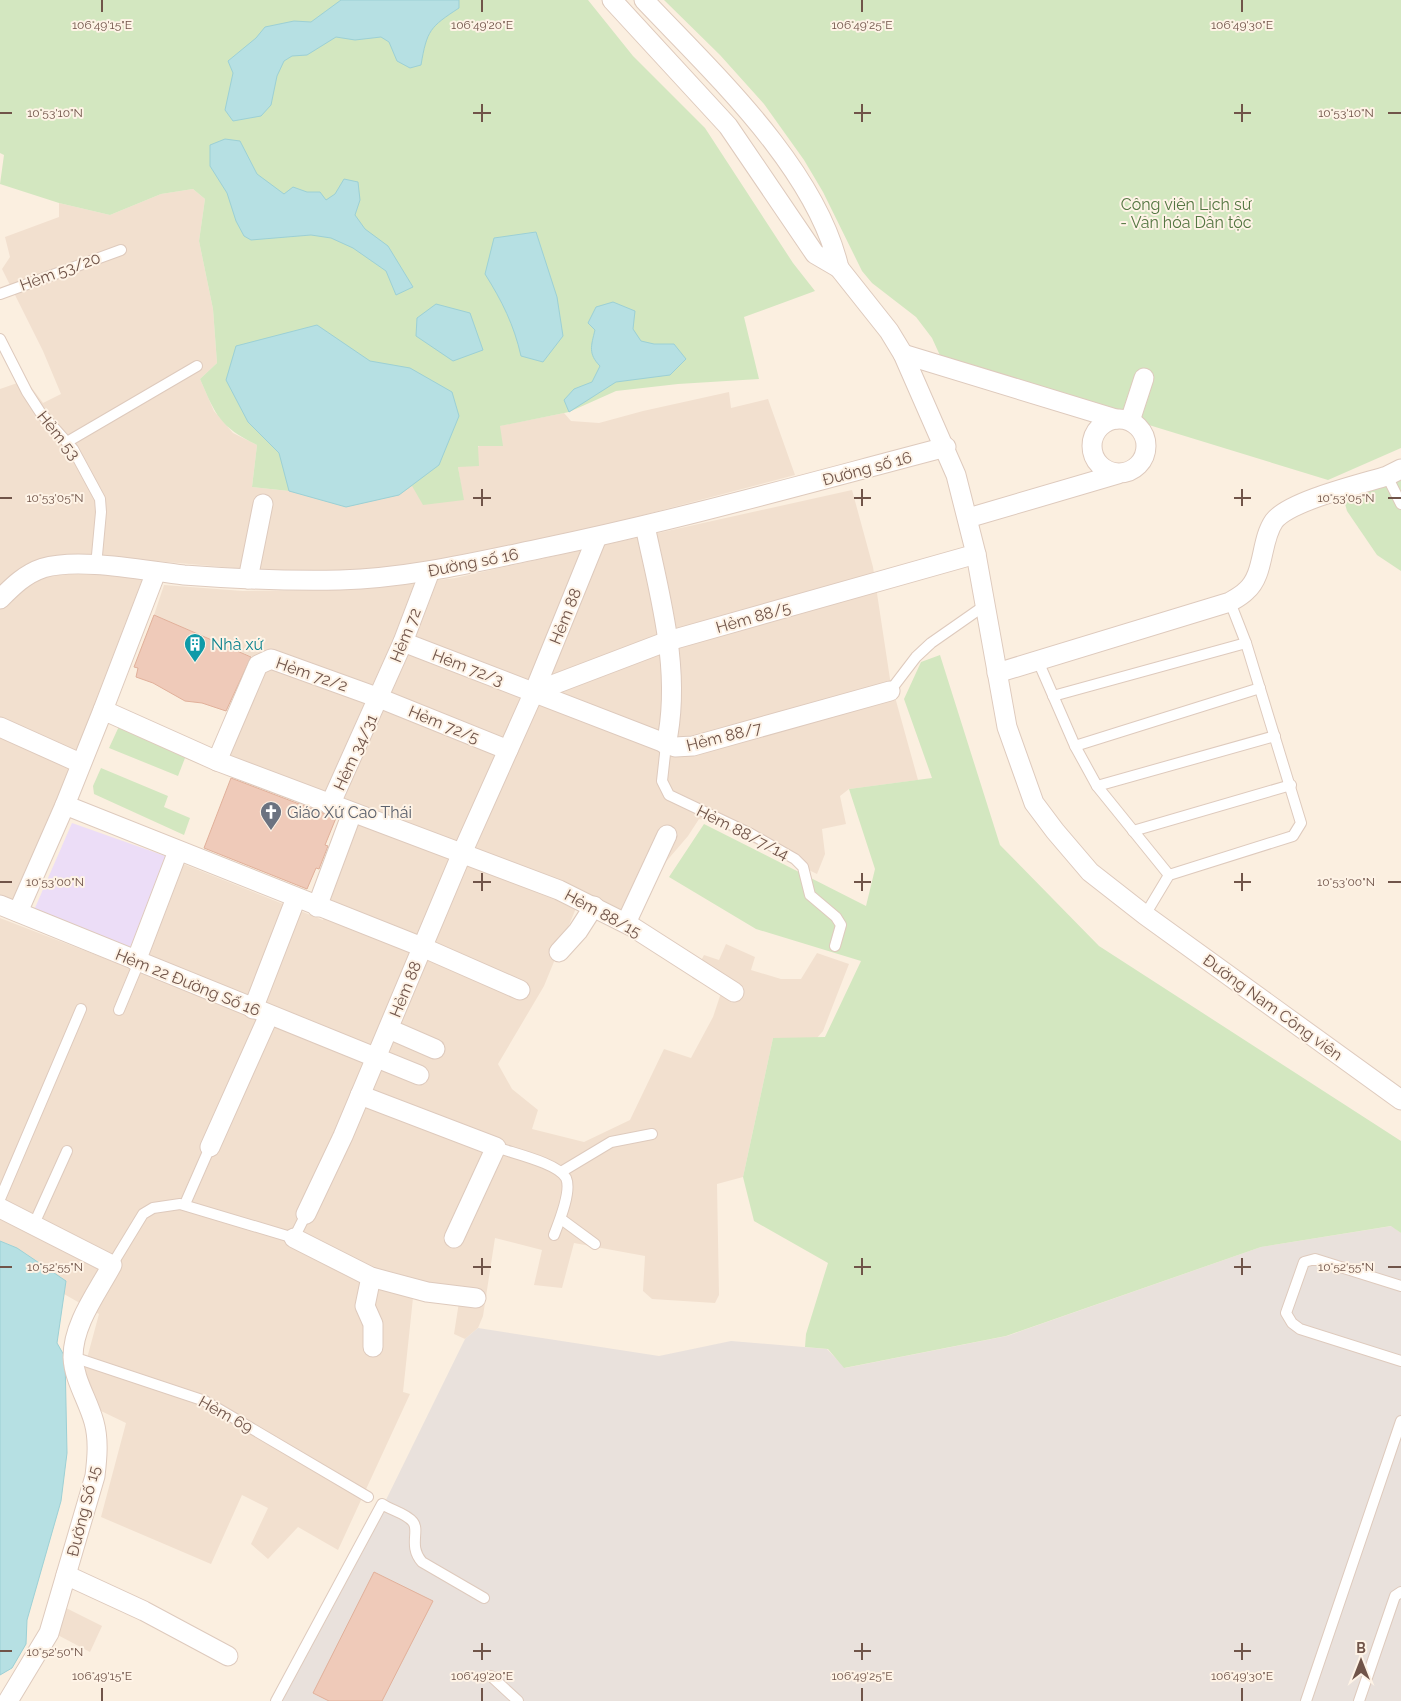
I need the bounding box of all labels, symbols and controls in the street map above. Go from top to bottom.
text: 106°49'15"E [72,18,132,32]
text: 106°49'20"E [451,18,513,32]
text: 106°49'25"E [831,18,893,32]
text: 106°49'30"E [1211,18,1273,32]
text: 10°53'10"N [27,106,83,120]
text: 10°53'10"N [1318,106,1374,120]
park label: Công viên Lịch sử - Văn hóa Dân tộc [1120,195,1252,232]
street label: Hẻm 53/20 [17,248,103,295]
street label: Hẻm 53 [33,407,84,464]
street label: Đường số 16 [820,447,914,490]
text: 10°53'05"N [26,491,84,505]
text: 10°53'05"N [1317,491,1375,505]
street label: Đường số 16 [426,544,520,581]
street label: Hẻm 88 [546,585,585,647]
street label: Hẻm 88/5 [714,598,793,637]
street label: Hẻm 72 [386,605,425,665]
building icon: Nhà xứ [183,632,207,663]
place label: Nhà xứ [211,635,264,654]
street label: Hẻm 72/3 [430,645,506,690]
street label: Hẻm 72/2 [274,653,350,696]
street label: Hẻm 72/5 [406,702,482,747]
street label: Hẻm 34/31 [330,711,381,793]
street label: Hẻm 88/7 [684,718,764,755]
church icon: Giáo Xứ Cao Thái [259,800,283,831]
street label: Hẻm 88/7/14 [693,801,792,864]
place label: Giáo Xứ Cao Thái [287,803,412,822]
text: 10°53'00"N [26,875,84,889]
text: 10°53'00"N [1317,875,1375,889]
street label: Hẻm 88/15 [561,885,644,942]
street label: Hẻm 22 Đường Số 16 [113,945,263,1020]
street label: Đường Nam Công viên [1199,950,1346,1064]
street label: Hẻm 88 [386,958,425,1020]
text: 10°52'55"N [27,1260,83,1274]
text: 10°52'55"N [1318,1260,1374,1274]
street label: Hẻm 69 [195,1392,256,1437]
street label: Đường Số 15 [63,1464,104,1558]
north arrow [1336,1636,1386,1686]
text: B [1356,1640,1366,1656]
text: 10°52'50"N [27,1645,83,1659]
text: 106°49'15"E [72,1669,132,1683]
text: 106°49'20"E [451,1669,513,1683]
text: 106°49'25"E [831,1669,893,1683]
text: 106°49'30"E [1211,1669,1273,1683]

